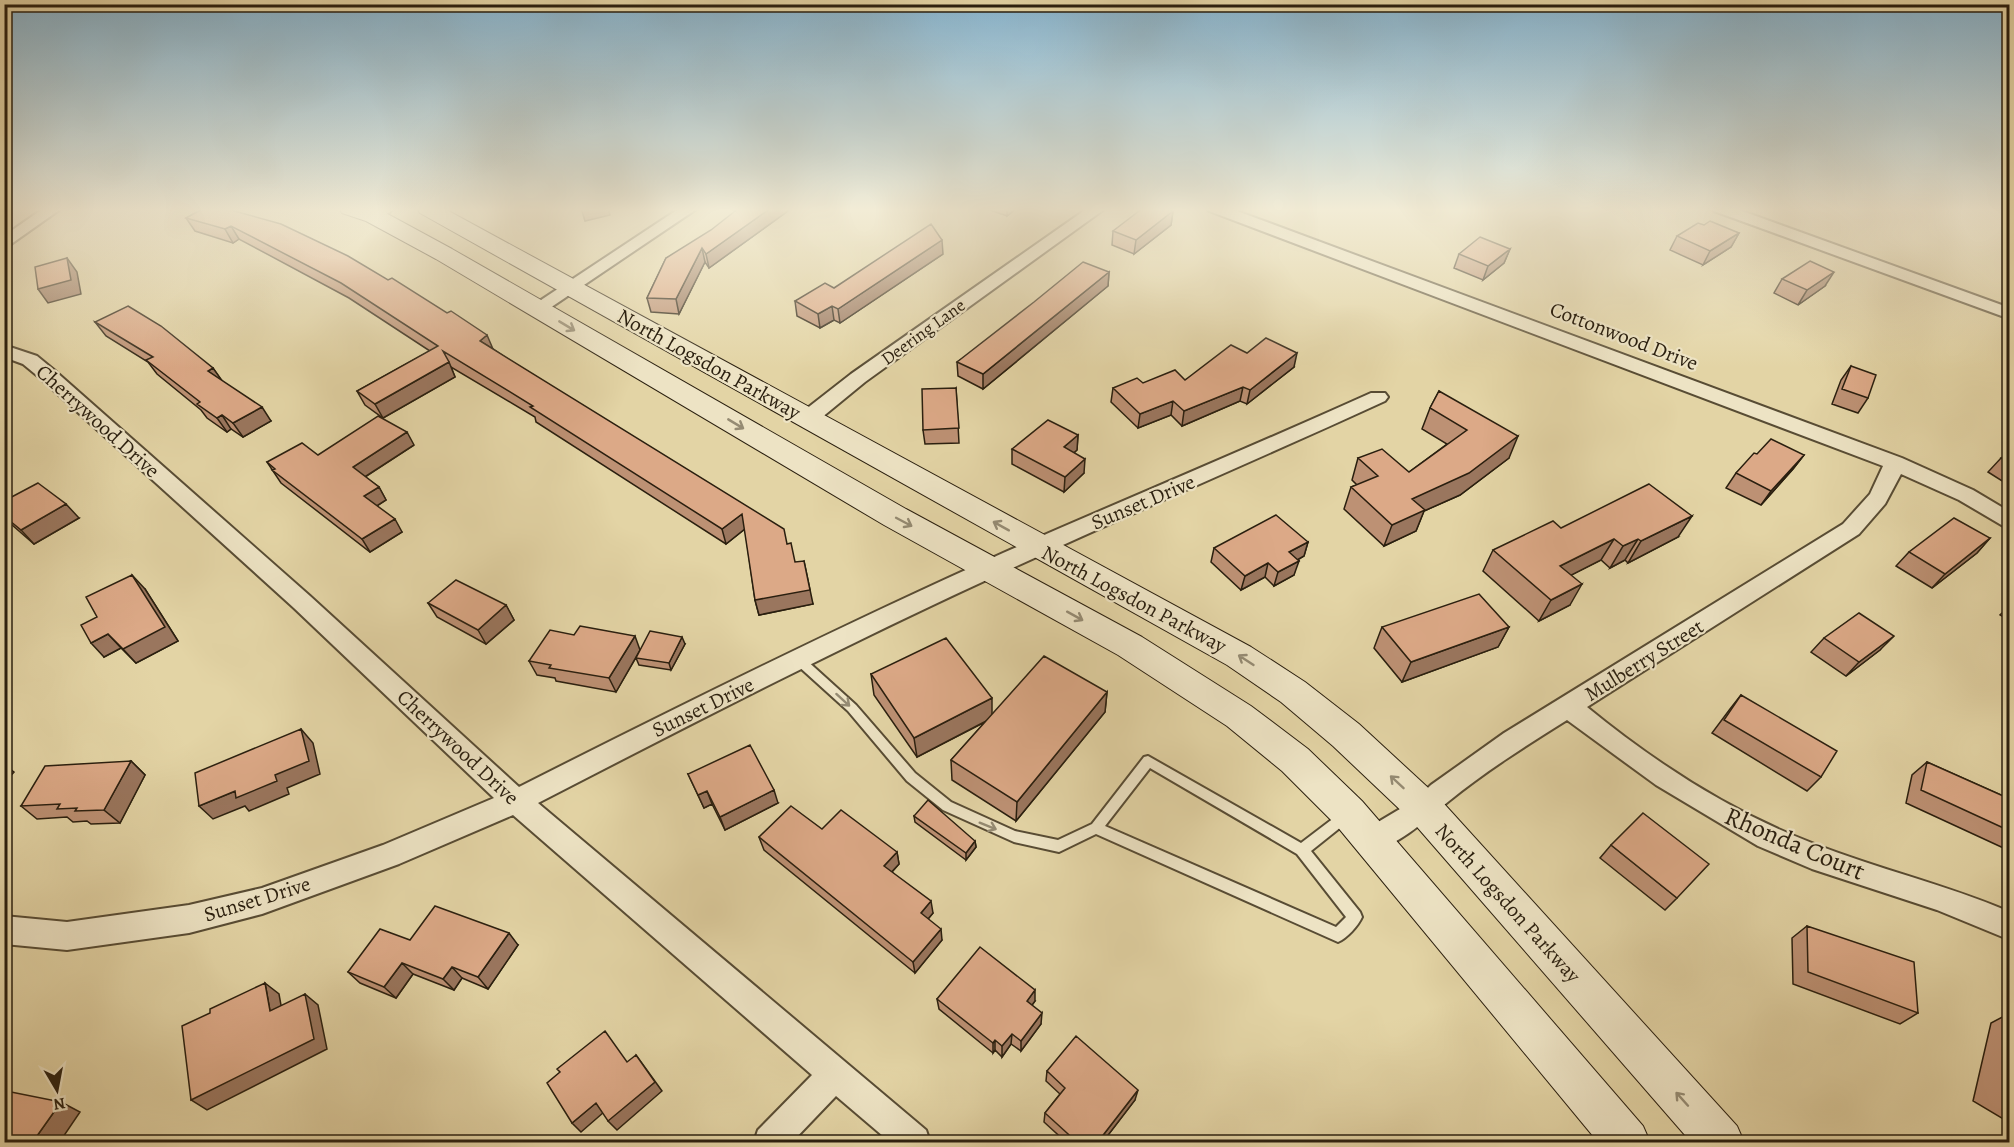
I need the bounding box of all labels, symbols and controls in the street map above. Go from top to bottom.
street label: Deering Lane [876,293,970,371]
street label: Cottonwood Drive [1546,295,1702,377]
street label: North Logsdon Parkway [612,302,806,426]
one-way arrow [558,320,575,332]
street label: Cherrywood Drive [30,358,166,484]
one-way arrow [727,418,744,430]
street label: Sunset Drive [1087,468,1199,536]
one-way arrow [895,517,913,528]
one-way arrow [993,520,1010,532]
street label: North Logsdon Parkway [1037,538,1232,660]
one-way arrow [1066,610,1083,622]
street label: Mulberry Street [1579,612,1709,708]
one-way arrow [1238,654,1254,666]
street label: Sunset Drive [647,670,759,744]
street label: Cherrywood Drive [391,683,525,811]
one-way arrow [835,693,850,707]
one-way arrow [1390,776,1405,790]
street label: Rhonda Court [1719,798,1871,889]
street label: North Logsdon Parkway [1429,817,1588,989]
one-way arrow [978,821,997,832]
street label: Sunset Drive [200,870,314,928]
north arrow [27,1060,87,1120]
text: N [51,1092,67,1116]
one-way arrow [1675,1092,1689,1107]

